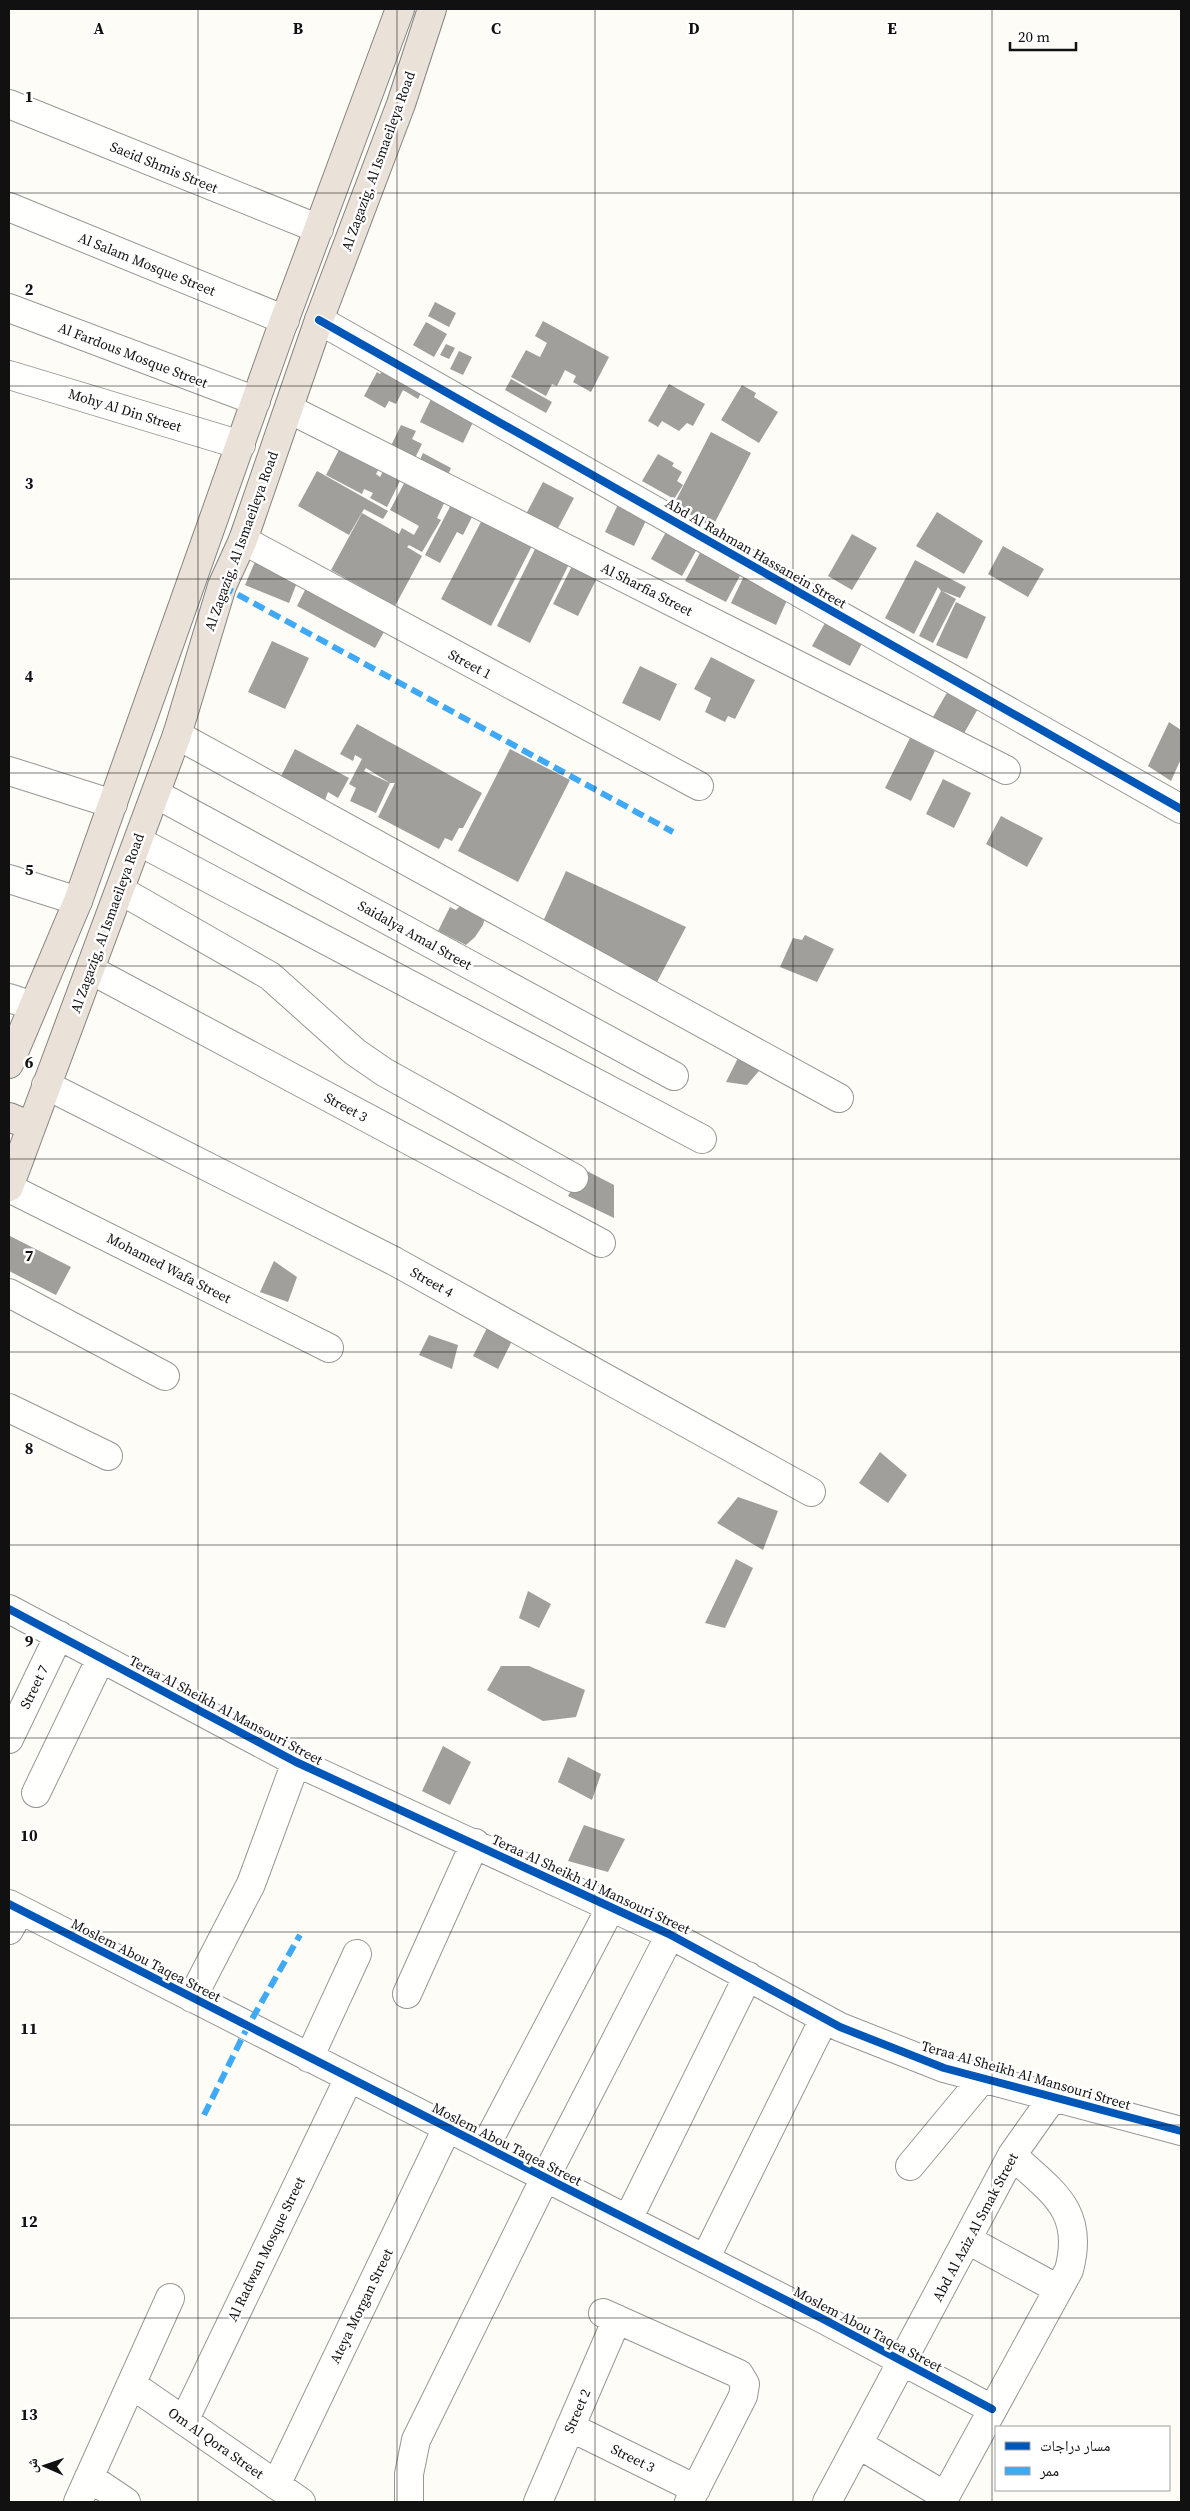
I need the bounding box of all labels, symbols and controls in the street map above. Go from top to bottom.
text: A [94,17,105,39]
text: B [293,17,304,39]
text: C [491,17,501,39]
text: D [688,17,700,39]
text: E [887,17,897,39]
scale bar [1010,20,1076,52]
text: 20 m [1018,26,1050,47]
street label: Al Zagazig, Al Ismaeileya Road [336,68,420,254]
text: 1 [25,85,33,107]
street label: Saeid Shmis Street [107,136,221,198]
street label: Al Salam Mosque Street [75,227,219,301]
text: 2 [25,278,34,300]
street label: Al Fardous Mosque Street [55,317,211,393]
street label: Mohy Al Din Street [66,383,184,437]
street label: Al Zagazig, Al Ismaeileya Road [199,448,283,634]
text: 3 [25,472,34,494]
street label: Abd Al Rahman Hassanein Street [662,493,851,613]
street label: Al Sharfia Street [598,557,697,621]
street label: Street 1 [445,644,495,684]
text: 4 [25,665,34,687]
street label: Al Zagazig, Al Ismaeileya Road [65,830,149,1016]
text: 5 [25,858,34,880]
street label: Saidalya Amal Street [354,895,476,975]
text: 6 [25,1051,34,1073]
street label: Street 3 [321,1087,371,1127]
street label: Mohamed Wafa Street [103,1228,235,1308]
text: 7 [25,1244,34,1266]
street label: Street 4 [407,1262,457,1302]
text: 8 [25,1437,33,1459]
text: 9 [25,1630,34,1652]
street label: Teraa Al Sheikh Al Mansouri Street [126,1650,327,1770]
street label: Street 7 [15,1662,53,1712]
text: 10 [20,1824,38,1846]
street label: Teraa Al Sheikh Al Mansouri Street [489,1829,694,1939]
street label: Moslem Abou Taqea Street [68,1913,225,2007]
text: 11 [20,2017,38,2039]
street label: Teraa Al Sheikh Al Mansouri Street [919,2036,1133,2115]
street label: Moslem Abou Taqea Street [429,2097,586,2191]
street label: Abd Al Aziz Al Smak Street [927,2149,1023,2305]
street label: Al Radwan Mosque Street [222,2173,310,2325]
text: 12 [20,2210,38,2232]
street label: Ateya Morgan Street [324,2245,398,2367]
street label: Moslem Abou Taqea Street [790,2281,946,2377]
street label: Street 2 [559,2386,595,2436]
text: 13 [20,2403,38,2425]
street label: Om Al Qora Street [164,2403,268,2484]
legend [995,2426,1170,2491]
text: مسار دراجات [1040,2435,1111,2456]
street label: Street 3 [608,2439,658,2477]
north arrow [20,2441,70,2491]
text: ش [22,2458,42,2473]
text: ممر [1039,2460,1059,2481]

